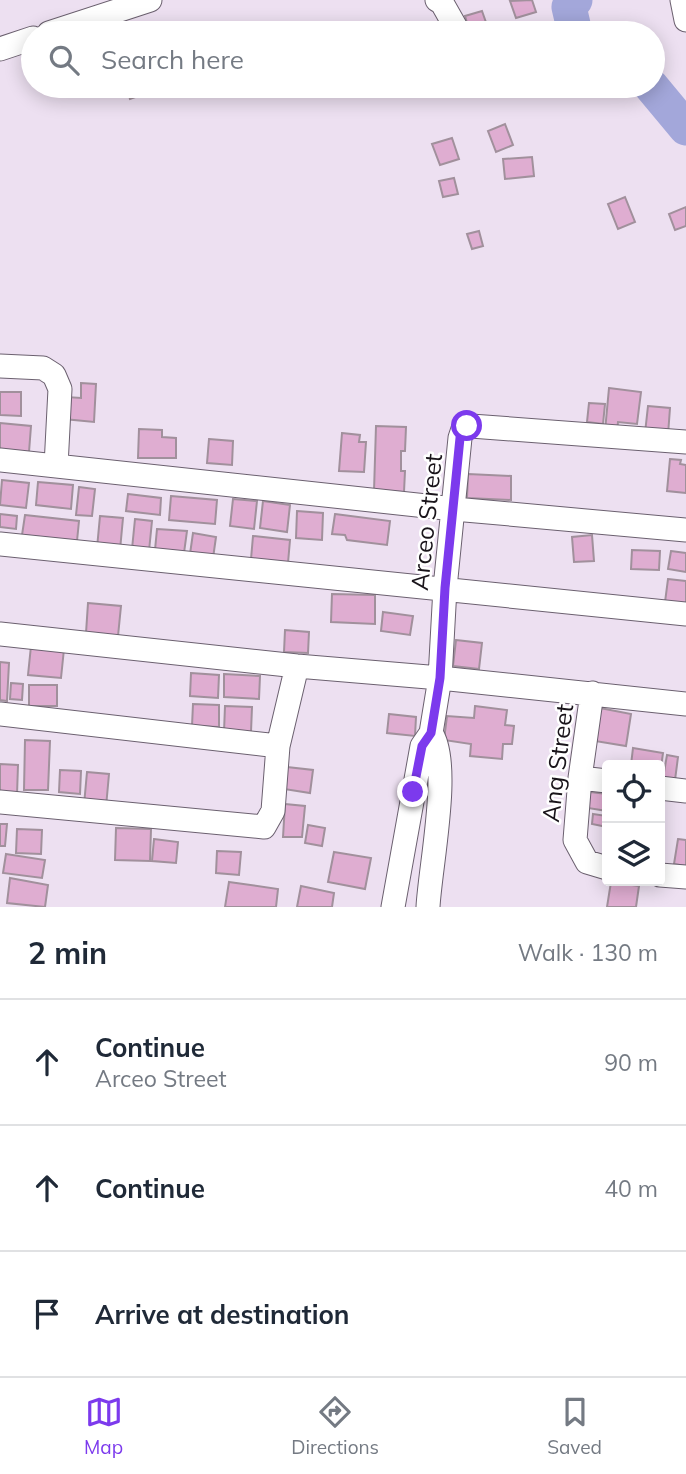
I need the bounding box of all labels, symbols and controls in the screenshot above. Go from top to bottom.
search box [21,21,665,98]
icon: search [45,41,83,79]
text: Search here [101,43,244,76]
route start [451,410,482,441]
street label: Arceo Street [404,452,448,592]
street label: Ang Street [535,702,579,824]
map controls [602,760,665,886]
button: locate [602,760,665,823]
route end [397,776,428,807]
button: layers [602,823,665,886]
text: 2 min [28,934,107,972]
text: Walk · 130 m [518,938,658,967]
text: Continue [95,1031,205,1064]
icon: ahead [28,1043,66,1081]
text: 90 m [604,1048,658,1077]
text: Arceo Street [95,1064,227,1093]
icon: ahead [28,1169,66,1207]
text: Continue [95,1172,205,1205]
text: 40 m [604,1174,658,1203]
icon: arrive [28,1295,66,1333]
text: Arrive at destination [95,1298,350,1331]
tab: Map [84,1393,123,1459]
tab: Directions [291,1393,379,1459]
tab: Saved [547,1393,602,1459]

